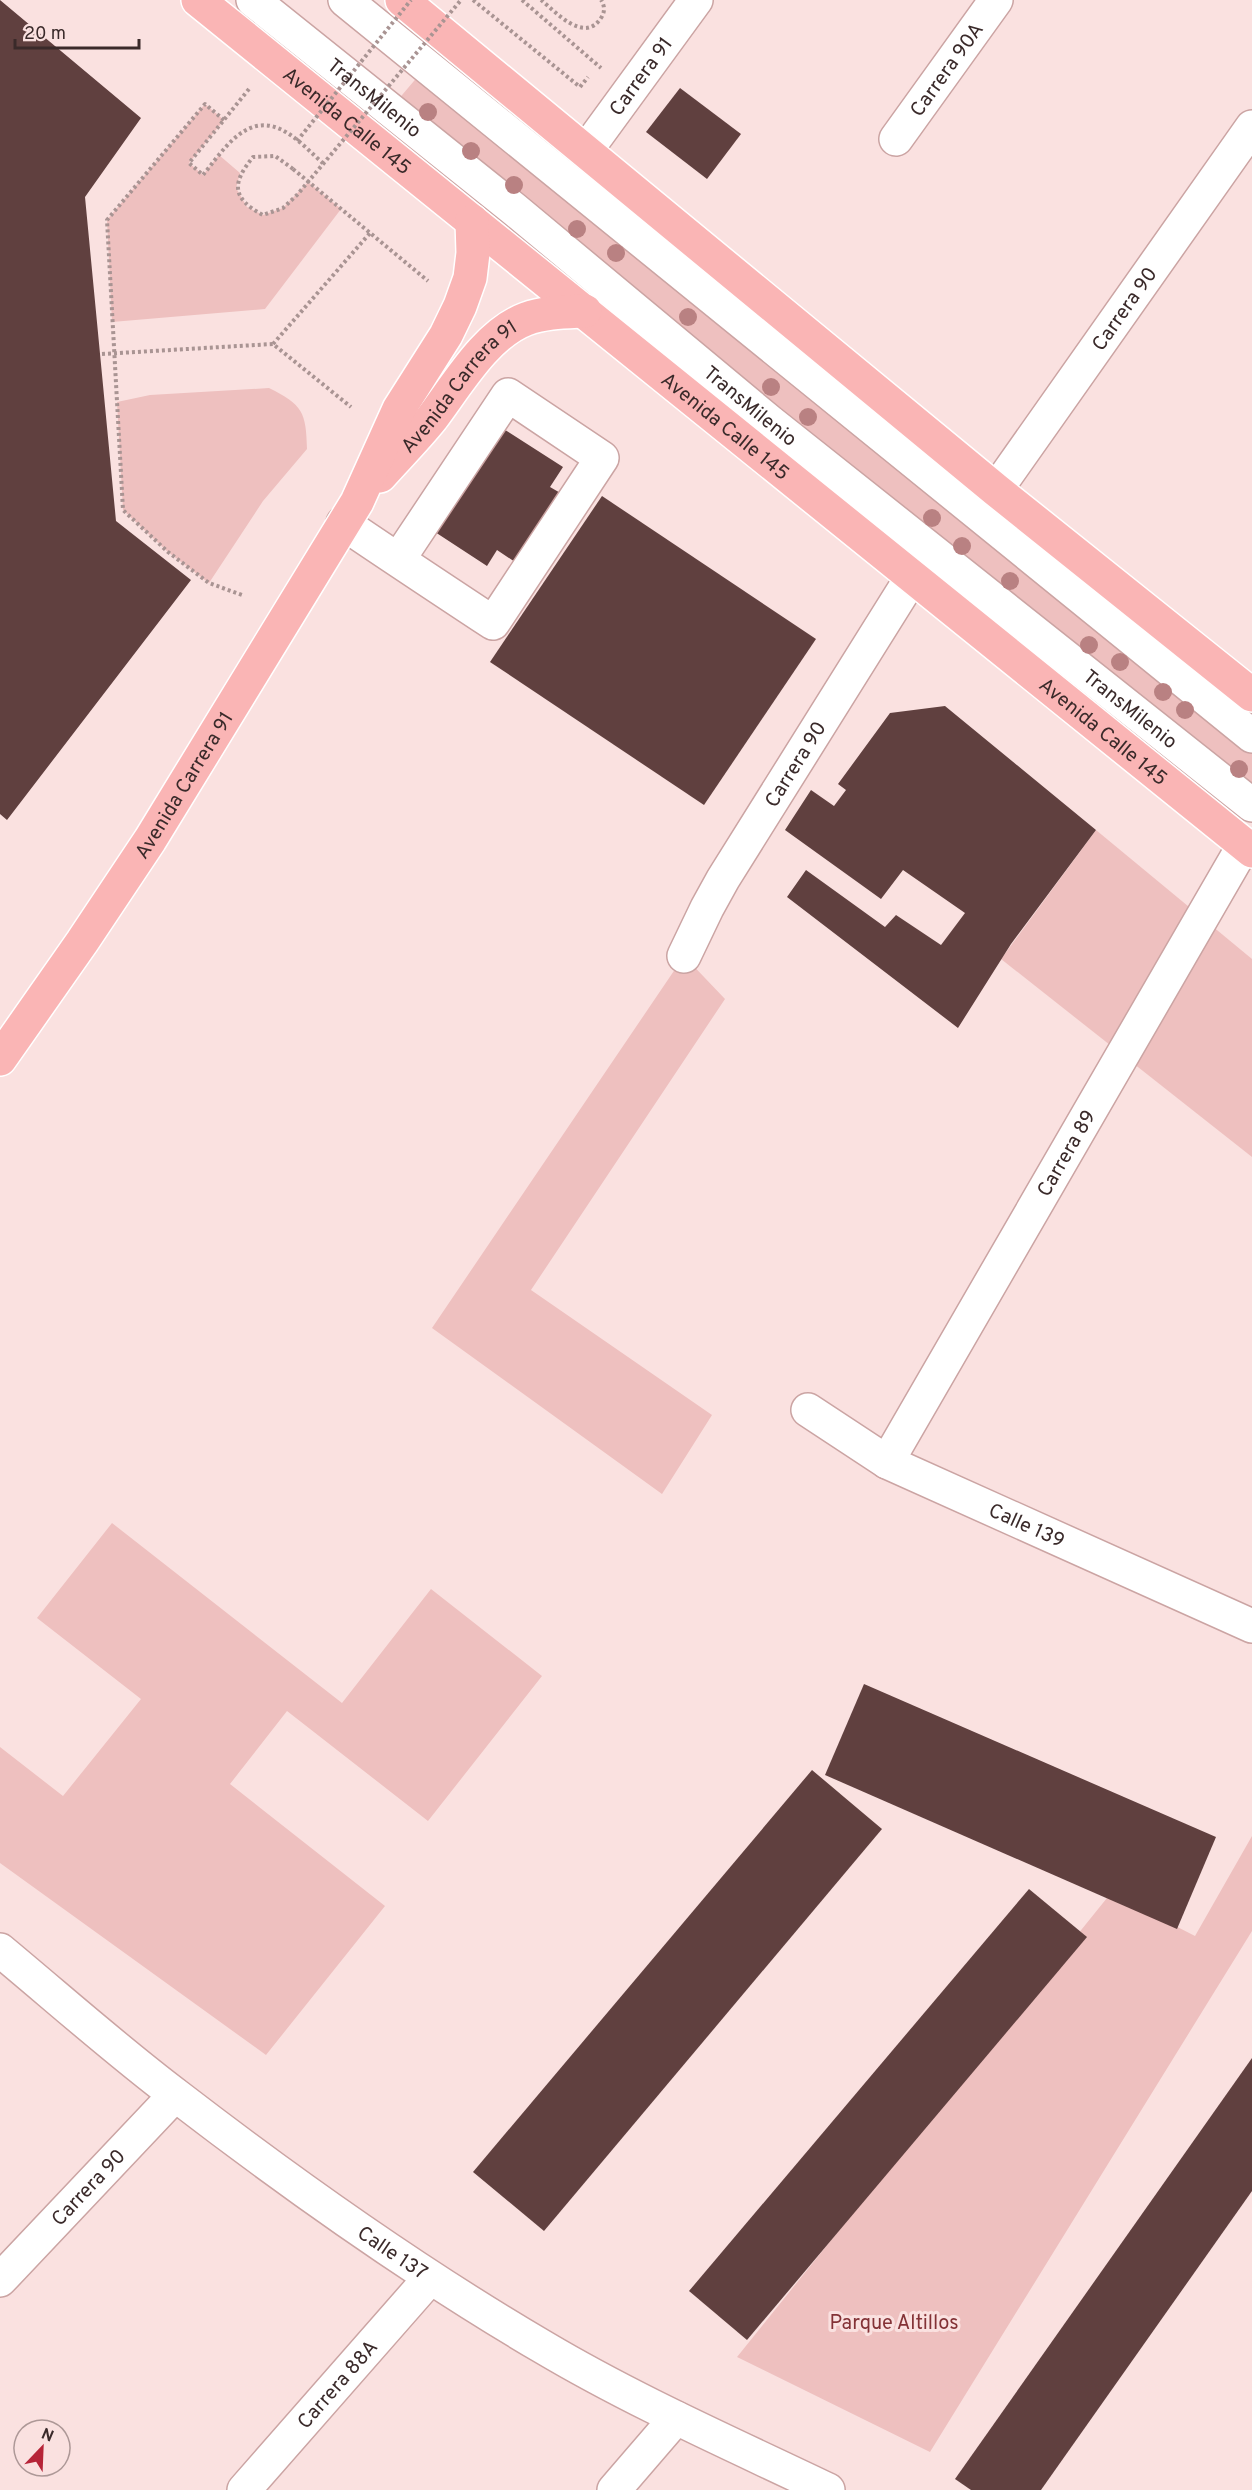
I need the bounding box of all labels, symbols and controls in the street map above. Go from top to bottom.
scale bar [15,12,140,50]
street label: Carrera 90A [905,18,990,123]
text: 20 m [24,23,66,46]
street label: Carrera 91 [605,33,680,122]
street label: TransMilenio [321,53,426,145]
street label: Avenida Calle 145 [277,62,416,182]
street label: Carrera 90 [1087,263,1164,357]
street label: Avenida Carrera 91 [396,315,523,460]
street label: TransMilenio [697,361,801,453]
street label: Avenida Calle 145 [655,368,794,487]
street label: TransMilenio [1077,665,1182,756]
street label: Avenida Calle 145 [1033,673,1172,792]
street label: Avenida Carrera 91 [130,707,240,865]
street label: Carrera 90 [760,717,833,813]
street label: Carrera 89 [1032,1106,1103,1202]
street label: Calle 139 [984,1498,1068,1555]
street label: Carrera 90 [47,2144,132,2233]
street label: Calle 137 [352,2221,432,2287]
park label: Parque Altillos [829,2311,959,2337]
street label: Carrera 88A [292,2335,385,2435]
north arrow [12,2418,72,2478]
text: N [38,2425,56,2447]

